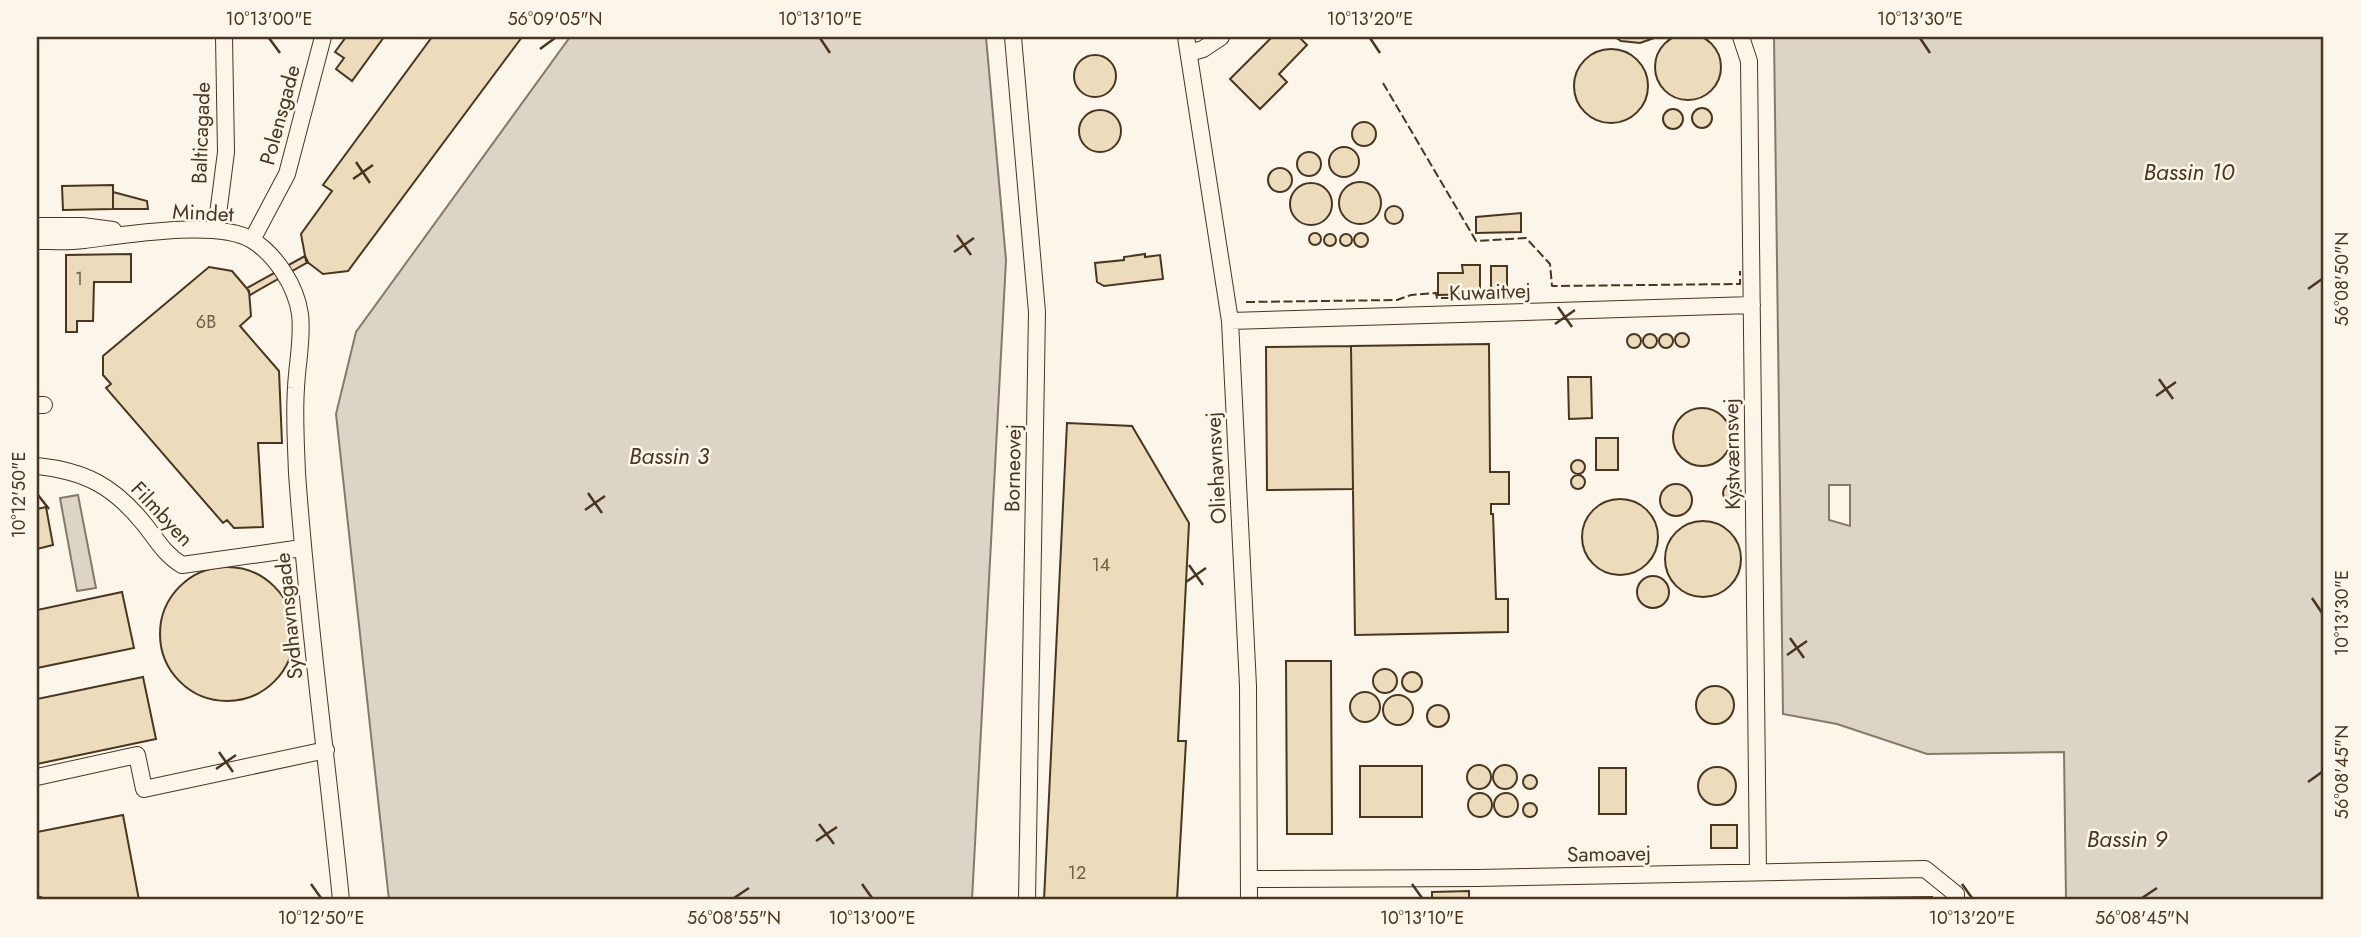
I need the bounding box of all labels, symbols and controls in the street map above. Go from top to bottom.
text: 10°13'00"E [226,6,312,32]
text: 56°09'05"N [507,6,603,32]
text: 10°13'10"E [778,6,862,32]
text: 10°13'20"E [1327,6,1413,32]
text: 10°13'30"E [1877,6,1963,32]
street label: Polensgade [252,62,308,168]
street label: Balticagade [184,81,218,185]
water label: Bassin 10 [2143,155,2235,189]
street label: Mindet [172,196,234,230]
text: 56°08'50"N [2329,232,2355,326]
house number: 1 [75,266,83,292]
street label: Kuwaitvej [1448,276,1532,308]
house number: 6B [196,309,216,335]
street label: Kystværnsvej [1716,398,1748,510]
street label: Oliehavnsvej [1198,411,1234,525]
street label: Borneovej [997,424,1029,512]
water label: Bassin 3 [629,439,710,473]
text: 10°12'50"E [6,452,32,538]
street label: Filmbyen [124,475,200,553]
street label: Sydhavnsgade [267,551,311,681]
house number: 14 [1092,552,1110,578]
text: 10°13'30"E [2329,570,2355,656]
text: 56°08'45"N [2329,725,2355,819]
water label: Bassin 9 [2087,822,2168,856]
street label: Samoavej [1567,838,1651,870]
house number: 12 [1068,860,1086,886]
text: 10°12'50"E [278,905,364,931]
text: 56°08'55"N [687,905,781,931]
text: 10°13'00"E [829,905,915,931]
text: 10°13'10"E [1380,905,1464,931]
text: 10°13'20"E [1929,905,2015,931]
text: 56°08'45"N [2095,905,2189,931]

